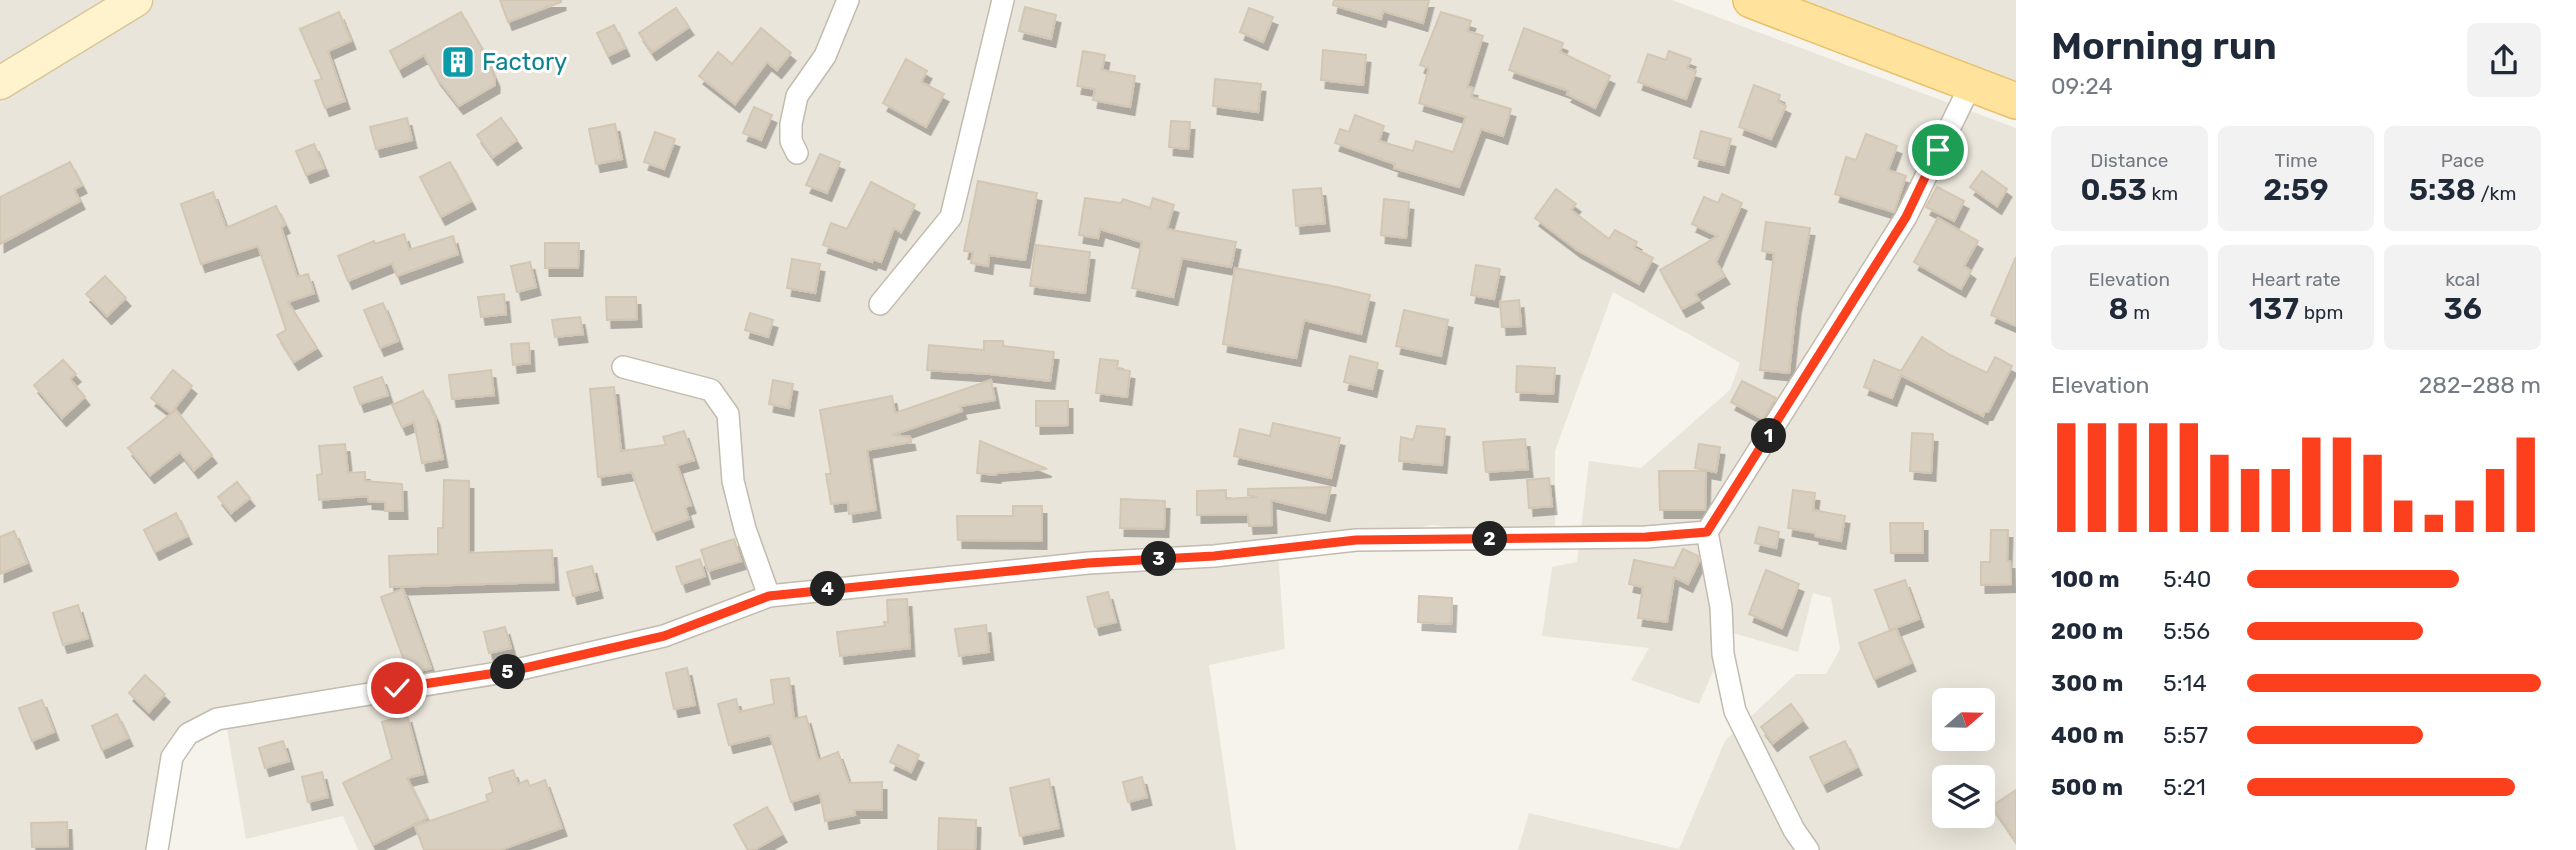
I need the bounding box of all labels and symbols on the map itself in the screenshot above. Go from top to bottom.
building icon: Factory [439,43,477,81]
place label: Factory [482,48,567,76]
pin [1908,120,1968,180]
pin: 1 [1752,418,1786,453]
pin: 2 [1472,522,1508,556]
pin: 3 [1142,542,1176,576]
pin: 4 [810,572,846,606]
pin: 5 [490,654,526,690]
pin [367,658,427,718]
north arrow [1932,688,1995,751]

